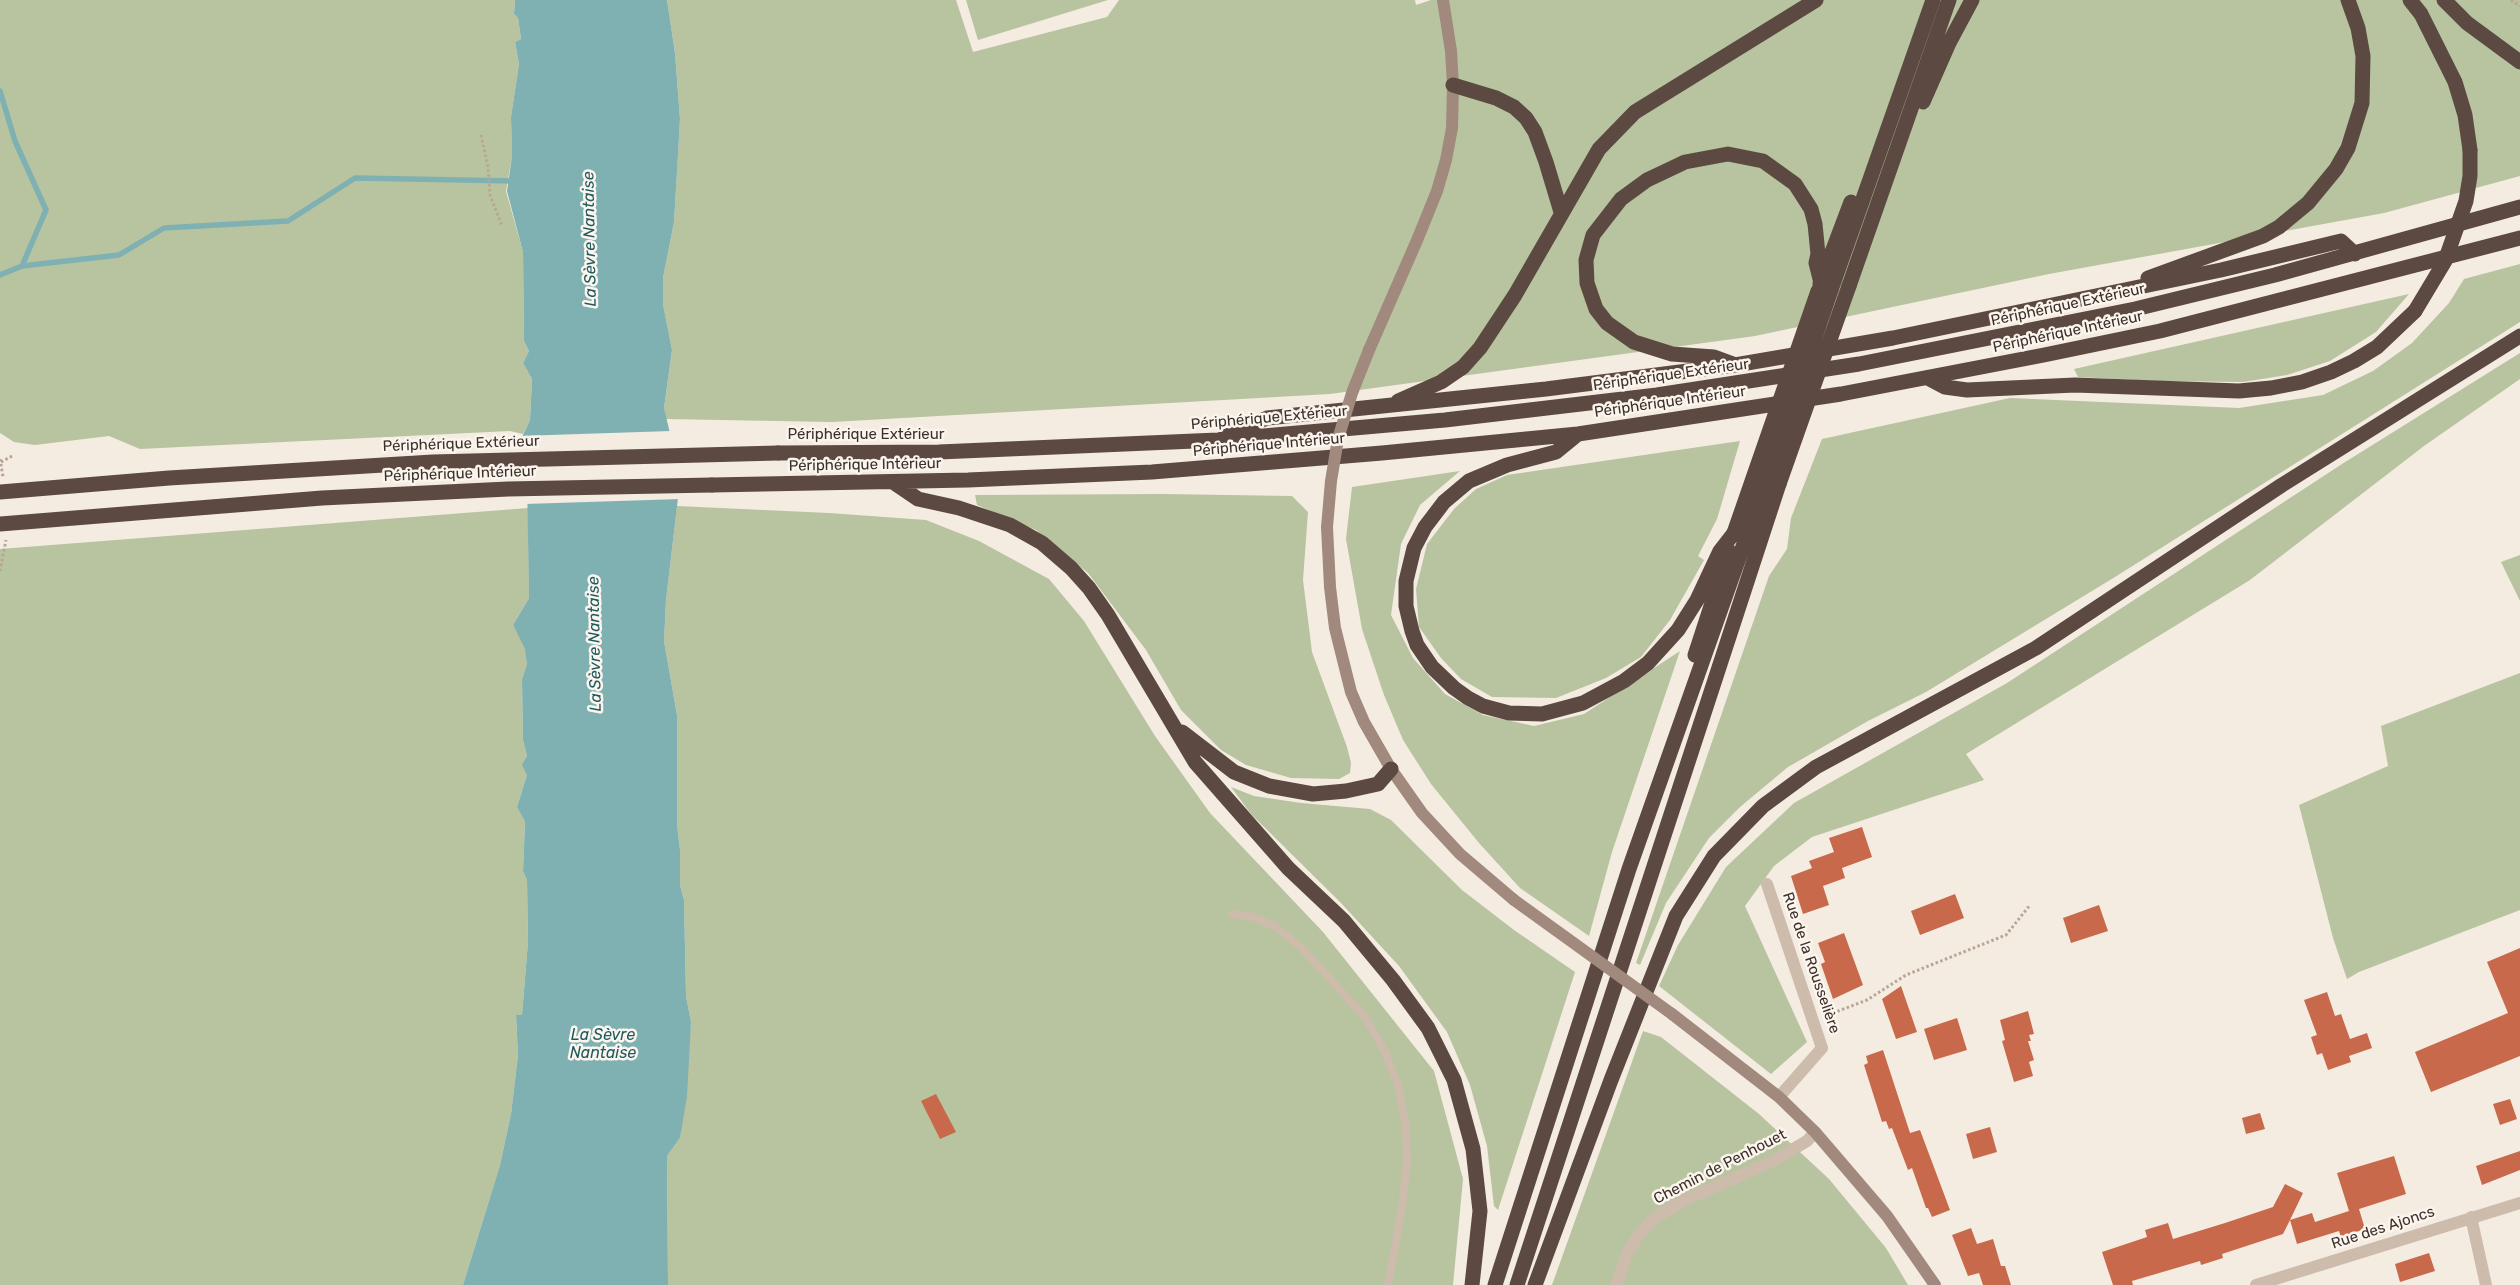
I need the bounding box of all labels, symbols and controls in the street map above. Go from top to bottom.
water label: La Sèvre Nantaise [579,171,601,307]
street label: Périphérique Extérieur [1989,280,2147,330]
street label: Périphérique Intérieur [1991,307,2145,357]
street label: Périphérique Extérieur [1592,355,1750,395]
street label: Périphérique Intérieur [1593,382,1747,422]
street label: Périphérique Extérieur [1190,402,1348,434]
street label: Périphérique Extérieur [787,426,945,444]
street label: Périphérique Intérieur [1192,429,1346,461]
street label: Périphérique Extérieur [382,432,540,456]
street label: Périphérique Intérieur [788,455,942,475]
street label: Périphérique Intérieur [383,462,537,486]
water label: La Sèvre Nantaise [584,576,606,712]
street label: Rue de la Rousselière [1778,890,1844,1036]
water label: La Sèvre Nantaise [570,1025,636,1063]
street label: Chemin de Penhouet [1651,1126,1789,1208]
street label: Rue des Ajoncs [2329,1203,2437,1253]

